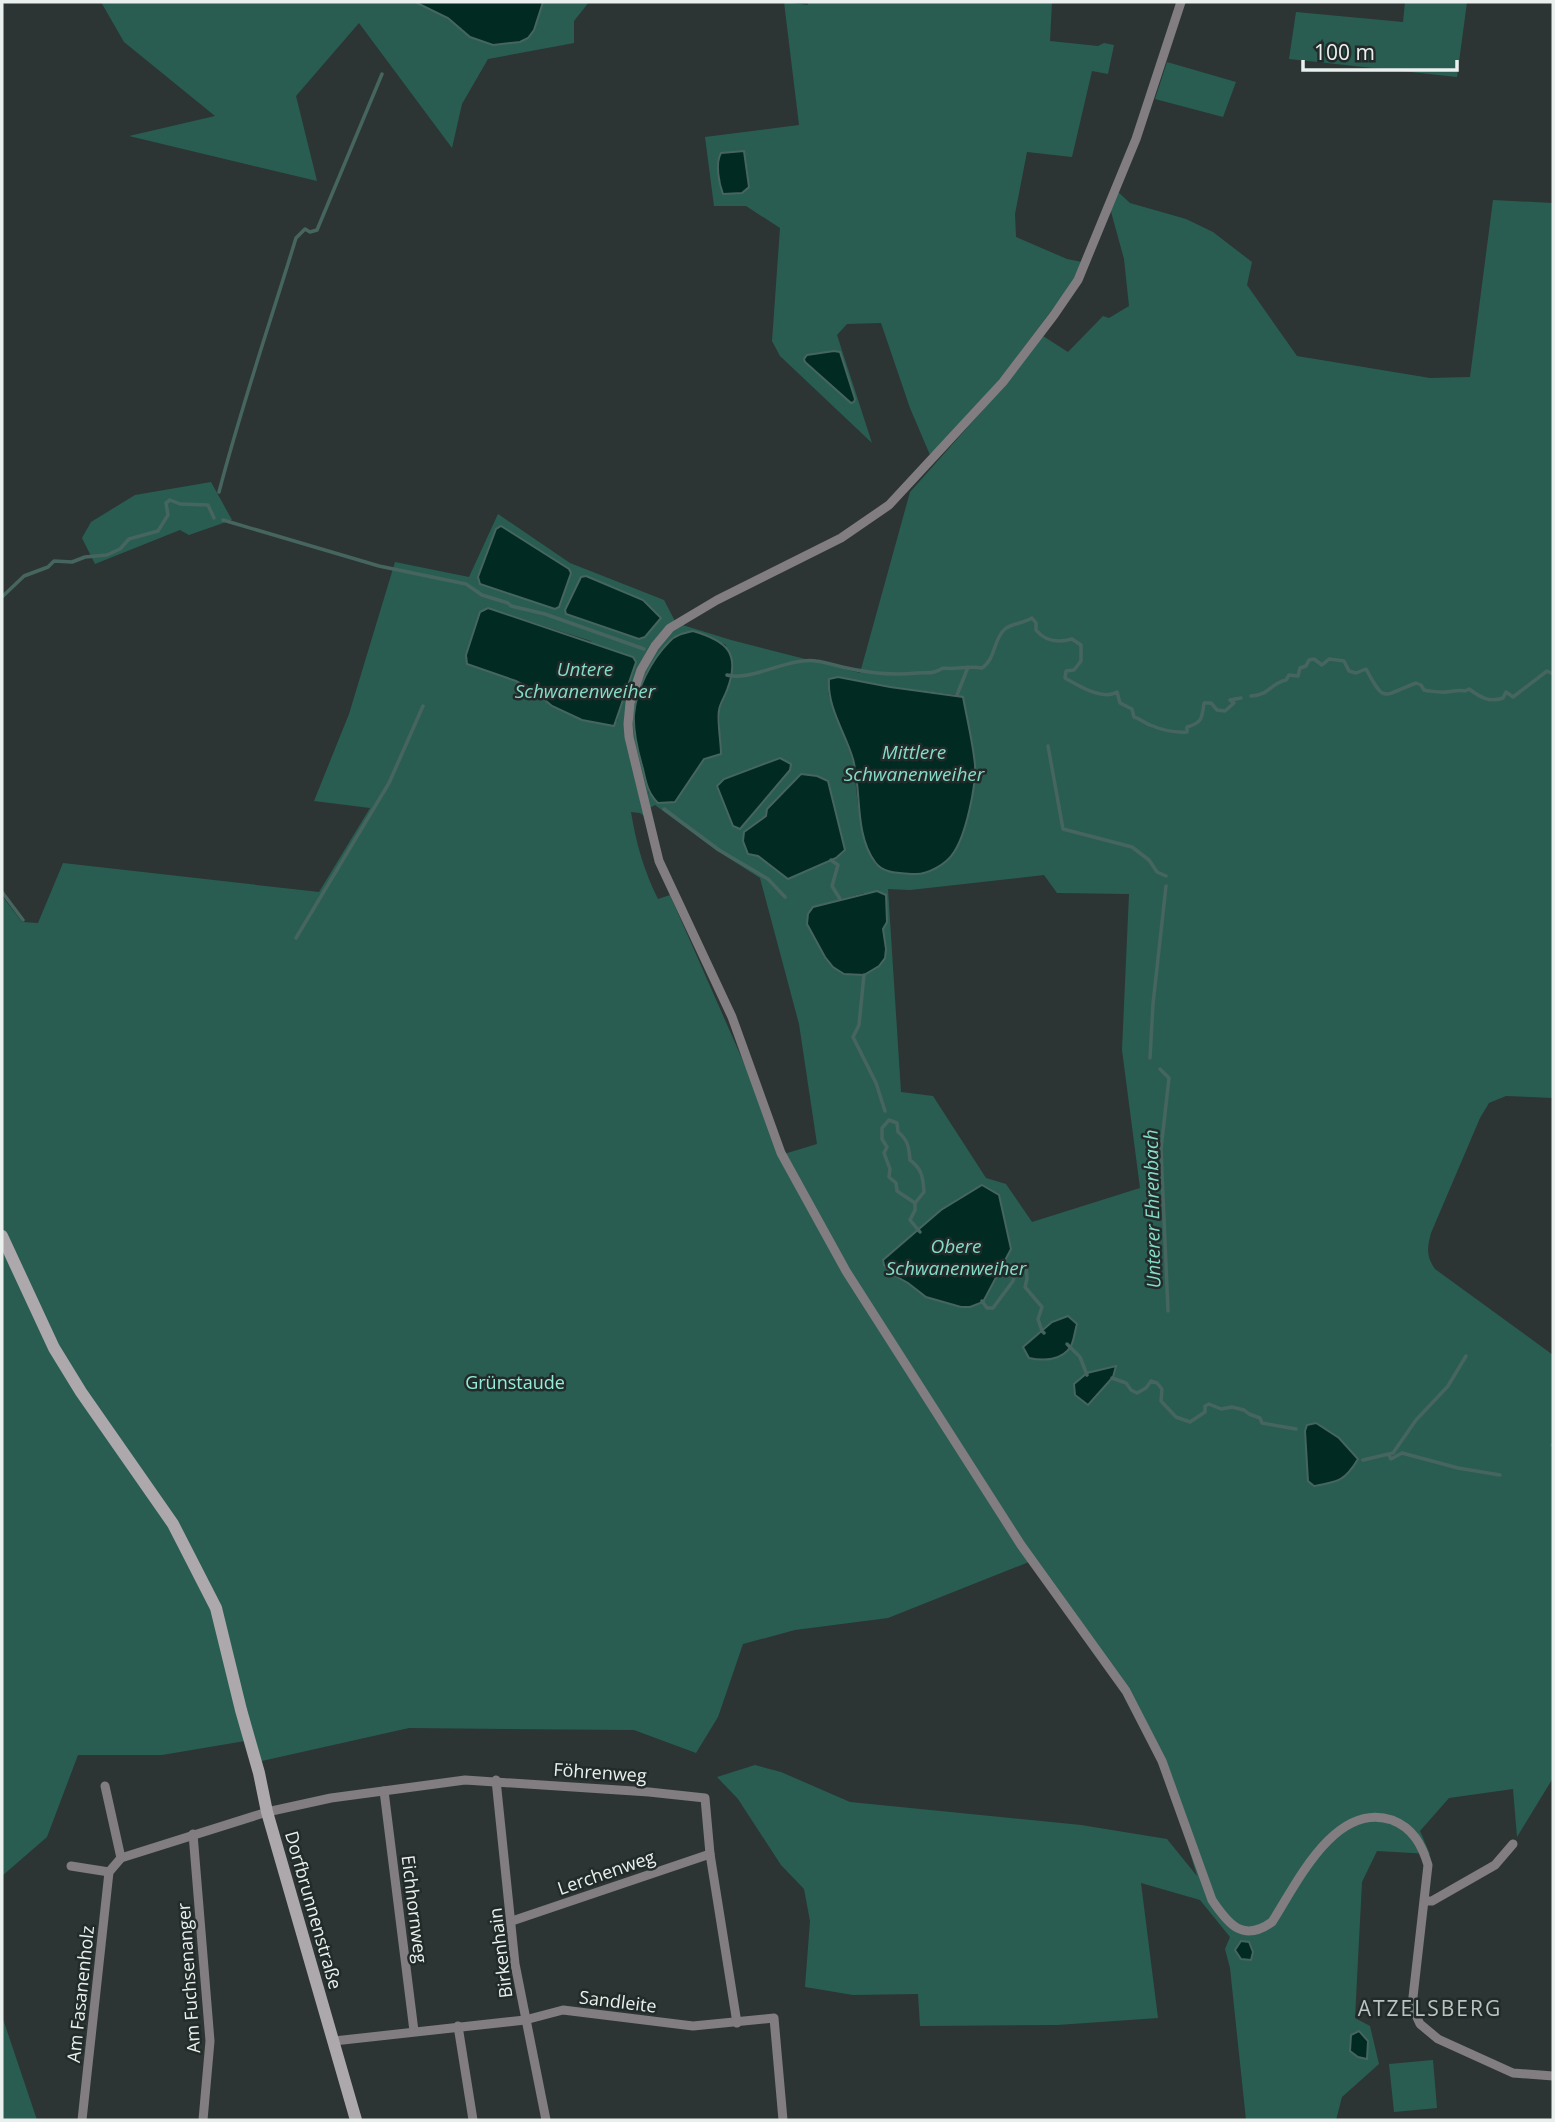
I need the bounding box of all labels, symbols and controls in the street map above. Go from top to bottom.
scale bar [1303,28,1457,72]
text: 100 m [1314,38,1375,66]
water label: Untere Schwanenweiher [515,656,657,704]
water label: Mittlere Schwanenweiher [844,739,986,787]
water label: Unterer Ehrenbach [1138,1129,1166,1289]
water label: Obere Schwanenweiher [886,1233,1028,1281]
park label: Grünstaude [465,1370,565,1394]
street label: Föhrenweg [553,1757,648,1787]
street label: Dorfbrunnenstraße [280,1828,348,1992]
street label: Lerchenweg [554,1844,658,1900]
street label: Eichhornweg [396,1854,434,1964]
street label: Am Fuchsenanger [171,1901,205,2054]
street label: Birkenhain [483,1906,517,2000]
street label: Am Fasanenholz [61,1924,99,2064]
street label: Sandleite [578,1984,658,2018]
district label: ATZELSBERG [1358,1994,1502,2022]

